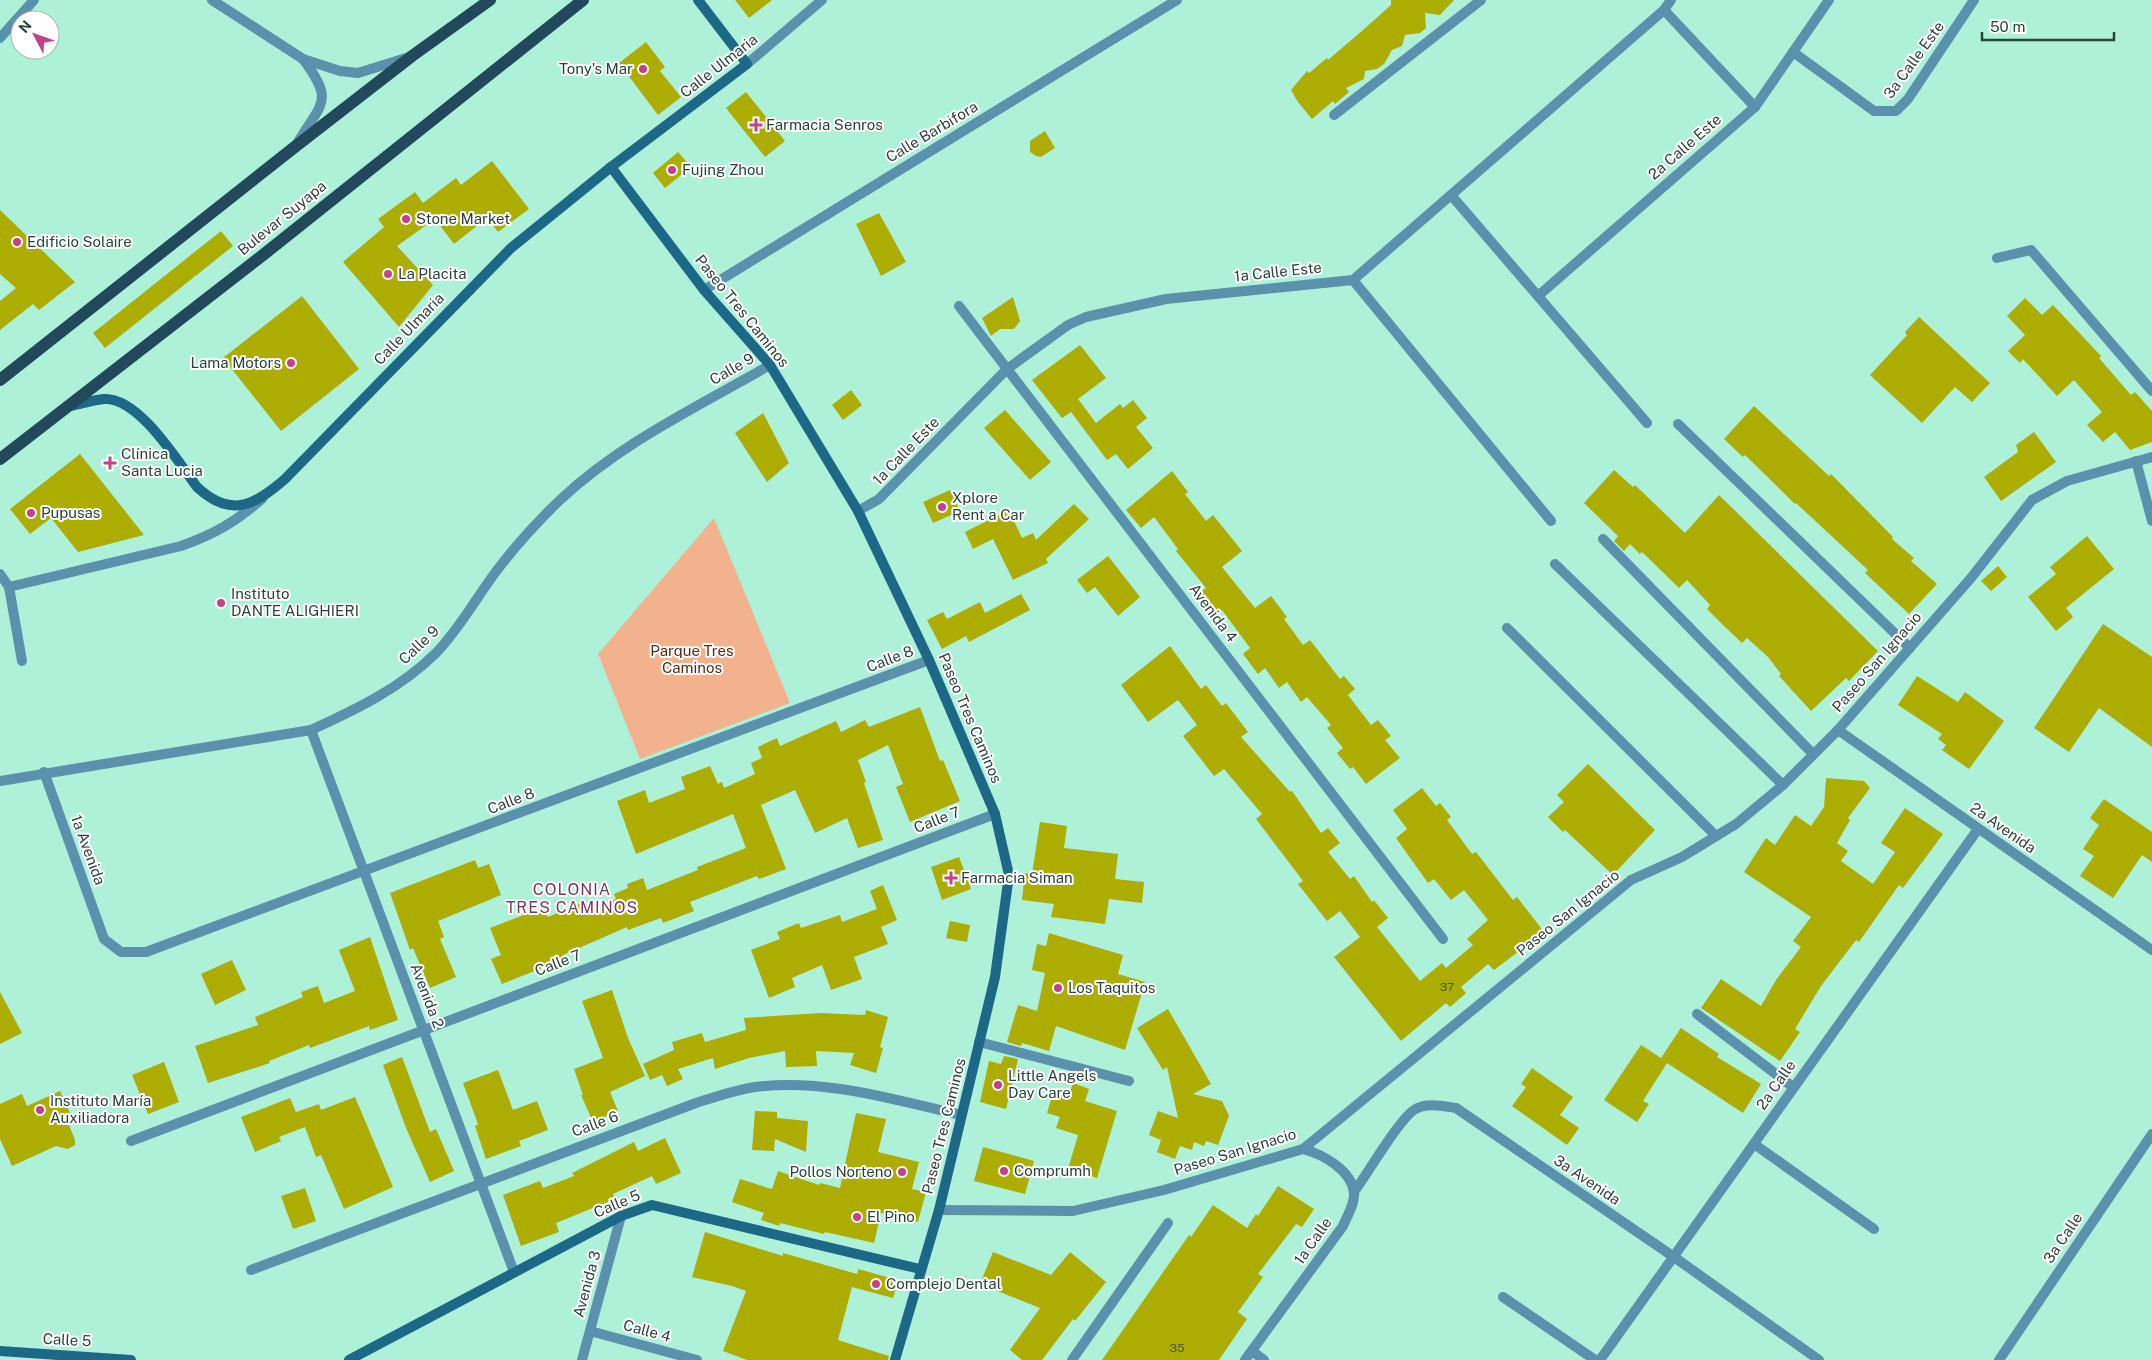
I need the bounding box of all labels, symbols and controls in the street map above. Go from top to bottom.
north arrow [10,10,60,60]
scale bar [1982,10,2114,42]
text: N [16,17,35,36]
street label: 3a Calle Este [1880,18,1947,102]
text: 50 m [1990,18,2025,35]
street label: Calle Ulmaria [677,30,761,101]
place label: Tony's Mar [559,60,633,77]
marker: Tony's Mar [637,63,649,75]
street label: Calle Barbifora [883,97,981,166]
street label: 2a Calle Este [1645,110,1724,183]
place label: Farmacia Senros [766,116,883,133]
marker: Farmacia Senros [750,119,762,131]
place label: Fujing Zhou [682,161,764,178]
marker: Fujing Zhou [666,164,678,176]
street label: Bulevar Suyapa [234,177,329,258]
place label: Stone Market [416,210,510,227]
marker: Stone Market [400,213,412,225]
place label: Edificio Solaire [27,233,132,250]
marker: Edificio Solaire [11,236,23,248]
street label: Paseo Tres Caminos [692,251,793,370]
street label: 1a Calle Este [1233,258,1323,285]
place label: La Placita [398,265,467,282]
marker: La Placita [382,268,394,280]
street label: Calle Ulmaria [370,289,447,368]
street label: Calle 9 [707,349,757,388]
place label: Lama Motors [191,354,281,371]
marker: Lama Motors [285,357,297,369]
street label: 1a Calle Este [869,413,942,488]
place label: Clínica Santa Lucia [121,445,203,479]
marker: Clínica Santa Lucia [103,456,117,470]
place label: Xplore Rent a Car [952,489,1025,523]
marker: Xplore Rent a Car [936,501,948,513]
place label: Pupusas [41,504,100,521]
marker: Pupusas [25,507,37,519]
street label: Avenida 4 [1186,580,1241,645]
place label: Instituto DANTE ALIGHIERI [231,585,359,619]
marker: Instituto DANTE ALIGHIERI [215,597,227,609]
street label: Paseo San Ignacio [1829,608,1925,715]
street label: Calle 9 [395,622,442,667]
park label: Parque Tres Caminos [650,642,734,676]
street label: Calle 8 [864,642,916,675]
street label: Paseo Tres Caminos [935,650,1006,785]
street label: Calle 8 [485,784,537,817]
street label: 2a Avenida [1967,799,2039,856]
street label: Calle 7 [911,803,962,836]
street label: 1a Avenida [68,812,109,887]
street label: Paseo San Ignacio [1513,866,1622,959]
place label: Farmacia Siman [961,869,1073,886]
marker: Farmacia Siman [945,872,957,884]
district label: COLONIA TRES CAMINOS [506,880,638,917]
street label: Calle 7 [532,946,583,979]
street label: Avenida 2 [407,961,448,1031]
place label: Los Taquitos [1068,979,1155,996]
house number: 37 [1440,980,1454,994]
marker: Los Taquitos [1052,982,1064,994]
street label: Paseo Tres Caminos [918,1056,969,1196]
street label: 2a Calle [1752,1057,1799,1113]
place label: Little Angels Day Care [1008,1067,1096,1101]
marker: Little Angels Day Care [992,1079,1004,1091]
place label: Instituto María Auxiliadora [50,1092,151,1126]
marker: Instituto María Auxiliadora [34,1104,46,1116]
street label: Calle 6 [569,1107,620,1140]
street label: Paseo San Ignacio [1172,1125,1298,1178]
street label: 3a Avenida [1551,1151,1624,1208]
place label: Comprumh [1014,1162,1091,1179]
place label: Pollos Norteno [789,1163,892,1180]
marker: Comprumh [998,1165,1010,1177]
marker: Pollos Norteno [896,1166,908,1178]
street label: Calle 5 [591,1186,643,1221]
place label: El Pino [867,1208,915,1225]
street label: 3a Calle [2040,1209,2086,1266]
marker: El Pino [851,1211,863,1223]
street label: 1a Calle [1290,1214,1335,1268]
street label: Avenida 3 [569,1249,604,1319]
place label: Complejo Dental [886,1275,1001,1292]
marker: Complejo Dental [870,1278,882,1290]
street label: Calle 4 [622,1316,673,1345]
street label: Calle 5 [42,1330,92,1349]
house number: 35 [1169,1341,1185,1355]

